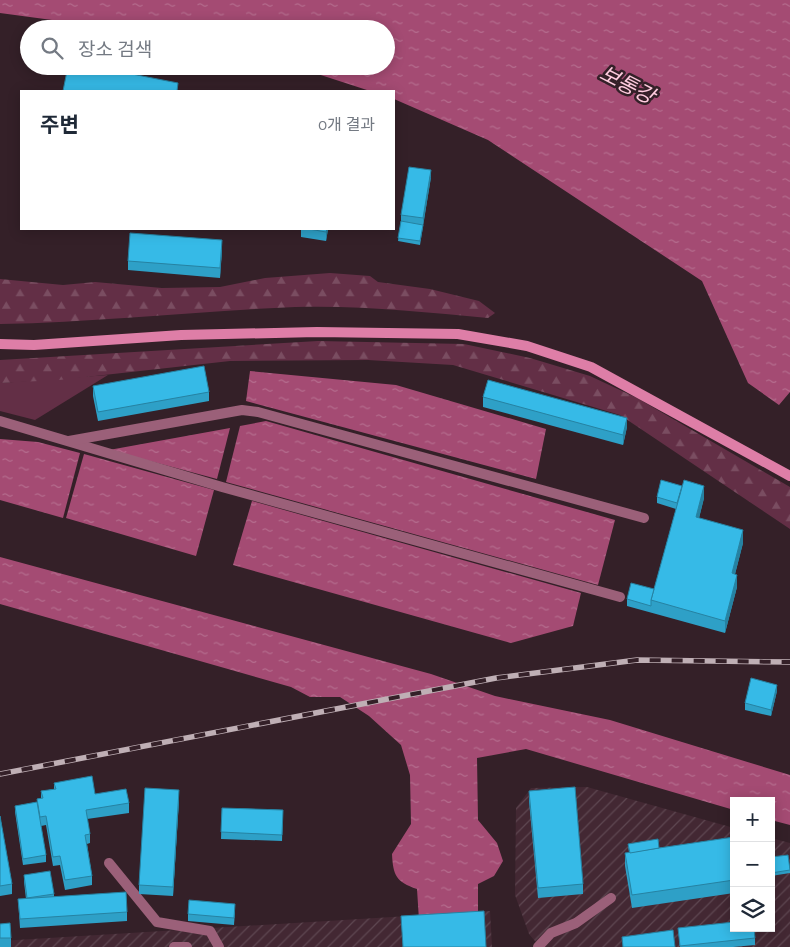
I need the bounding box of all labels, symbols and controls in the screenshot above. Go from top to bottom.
search box [20,20,395,75]
icon: search [38,34,66,62]
text: 장소 검색 [78,38,152,61]
water label: 보통강 [596,60,661,110]
text: 주변 [40,112,79,137]
text: 0개 결과 [318,115,375,134]
map controls [730,797,775,932]
button: + [730,797,775,842]
button: − [730,842,775,887]
button: layers [730,887,775,932]

